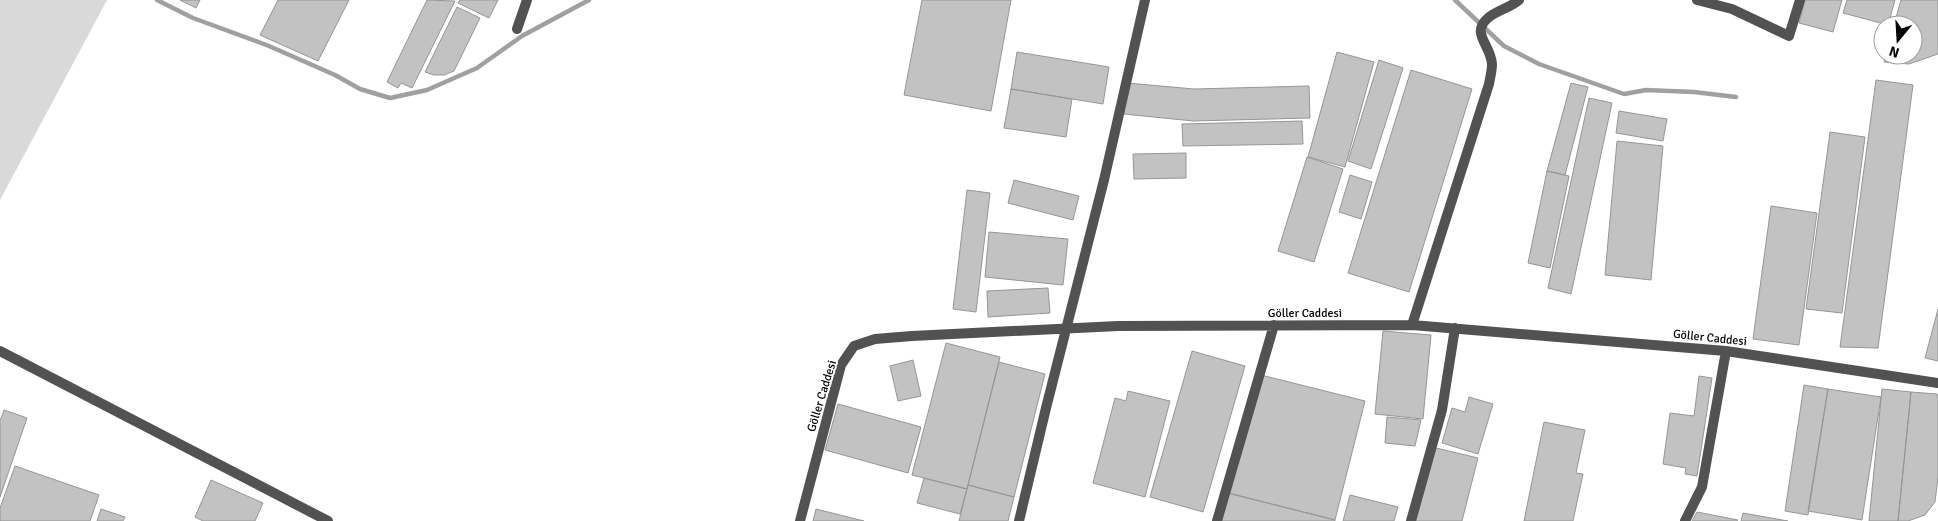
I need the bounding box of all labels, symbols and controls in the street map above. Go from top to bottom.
north arrow [1873,15,1923,65]
text: N [1887,42,1901,61]
street label: Göller Caddesi [1268,306,1342,321]
street label: Göller Caddesi [1672,327,1748,349]
street label: Göller Caddesi [804,358,840,434]

